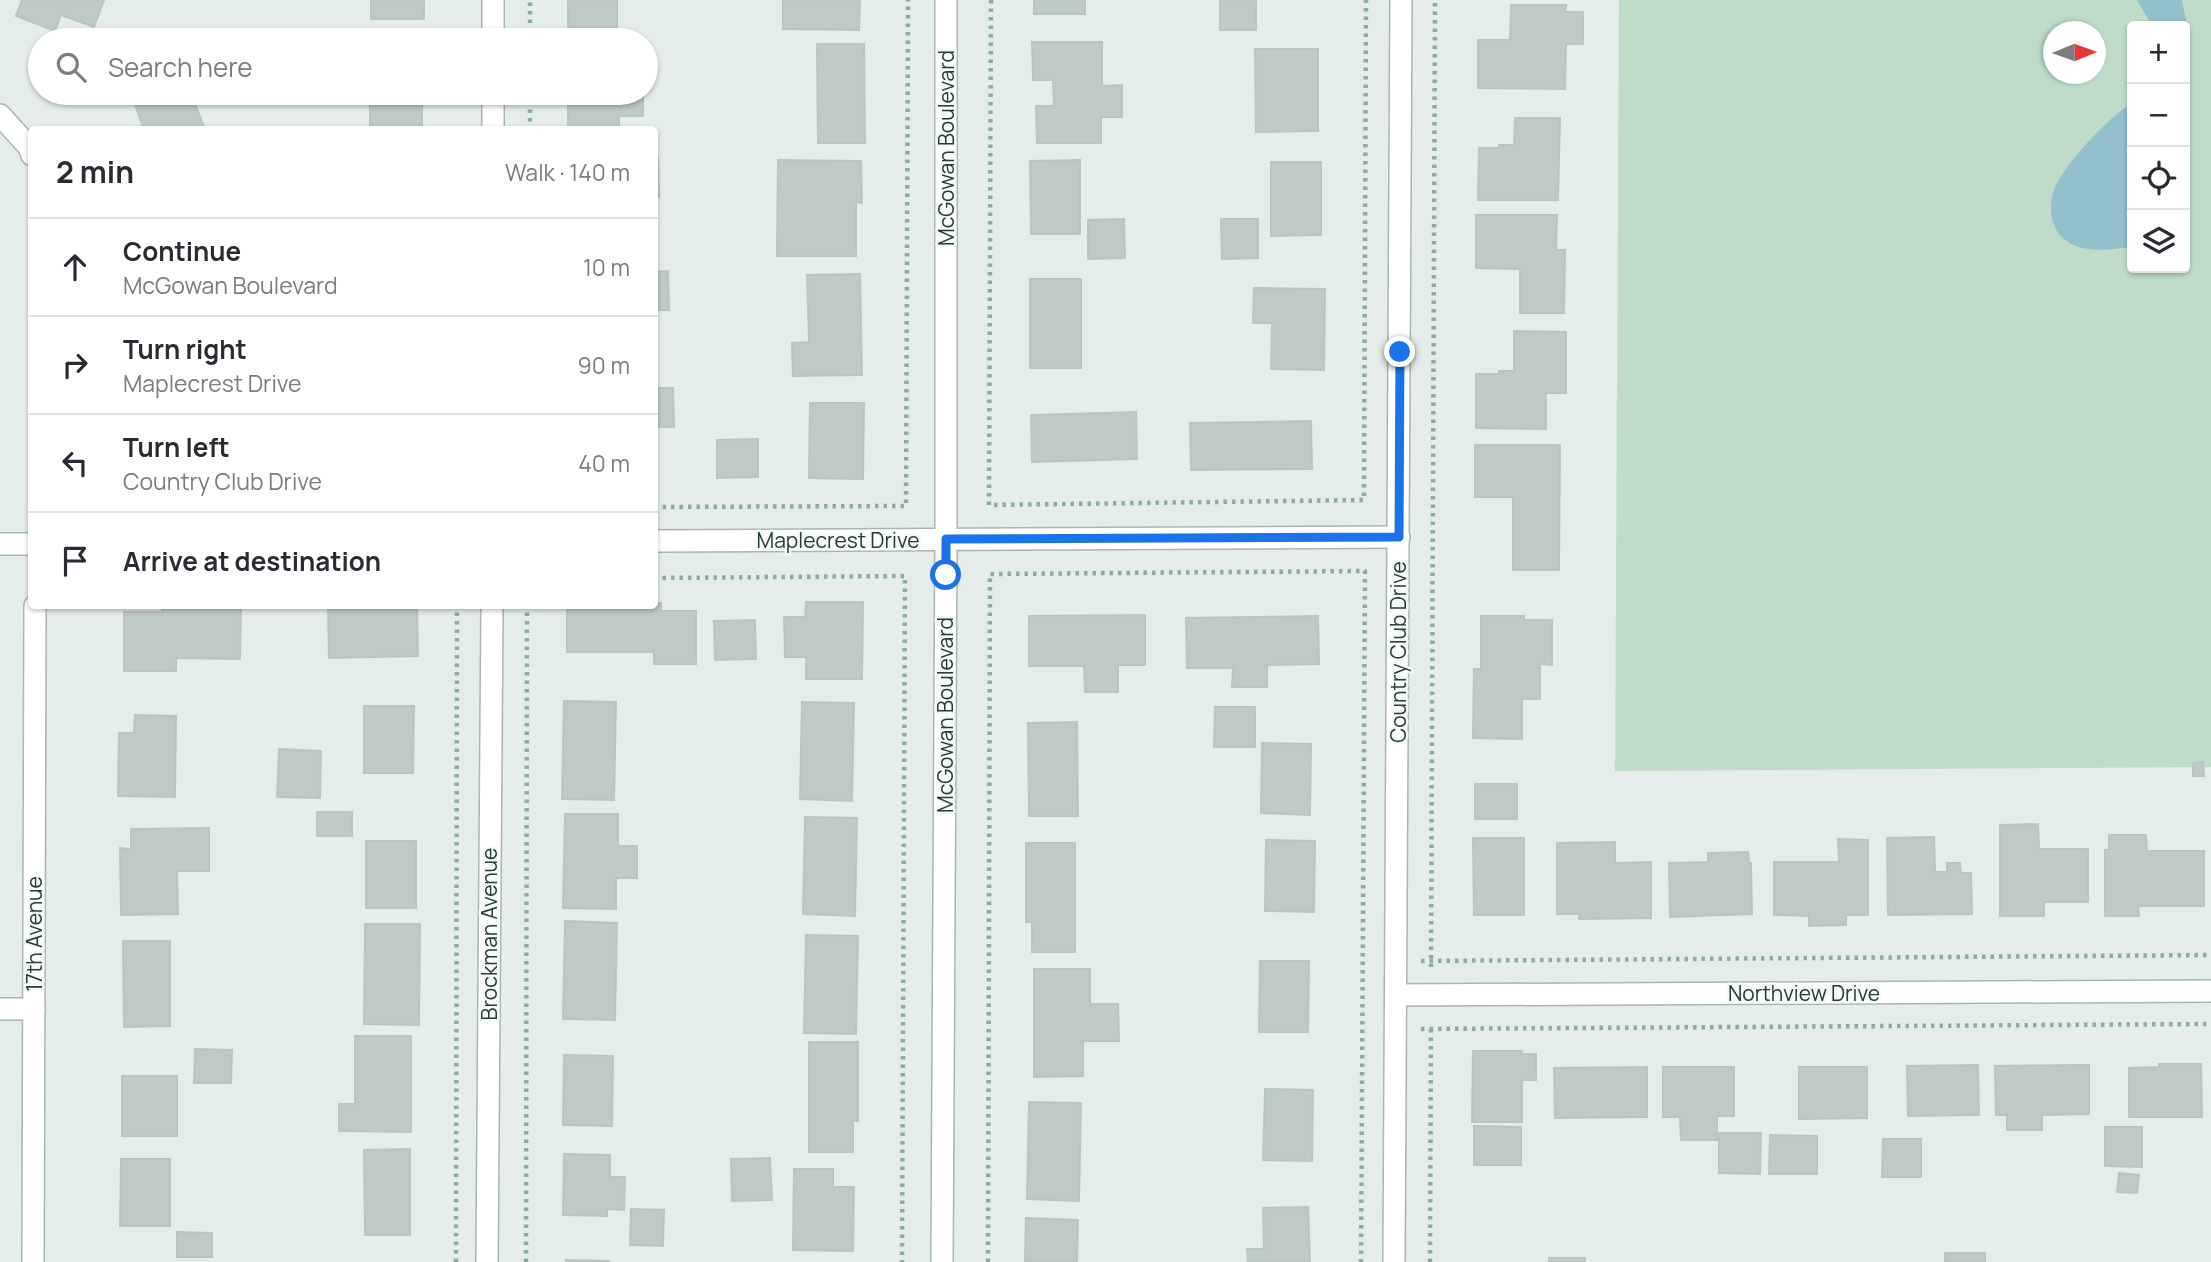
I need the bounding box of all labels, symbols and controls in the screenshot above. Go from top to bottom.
north arrow [2043,21,2106,84]
map controls [2127,21,2190,273]
button: + [2127,21,2190,84]
search box [28,28,658,105]
icon: search [52,48,90,86]
text: Search here [108,49,253,85]
street label: McGowan Boulevard [932,50,960,246]
button: − [2127,84,2190,147]
button: locate [2127,147,2190,210]
text: 2 min [56,151,134,192]
text: Walk · 140 m [505,156,630,188]
button: layers [2127,210,2190,273]
text: Continue [123,233,241,269]
icon: ahead [56,248,94,286]
text: 10 m [583,251,630,283]
text: McGowan Boulevard [123,269,338,301]
text: Turn right [123,331,247,367]
route end [1384,336,1415,367]
icon: right [56,346,94,384]
text: 90 m [578,349,630,381]
text: Maplecrest Drive [123,367,301,399]
text: Turn left [123,429,230,465]
icon: left [56,444,94,482]
text: 40 m [578,447,630,479]
text: Country Club Drive [123,465,322,497]
street label: Maplecrest Drive [757,526,919,554]
icon: arrive [56,542,94,580]
text: Arrive at destination [123,543,381,579]
route start [930,559,961,590]
street label: Country Club Drive [1384,561,1412,743]
street label: McGowan Boulevard [931,617,959,813]
street label: Brockman Avenue [475,848,503,1020]
street label: 17th Avenue [20,876,48,992]
street label: Northview Drive [1728,979,1880,1007]

